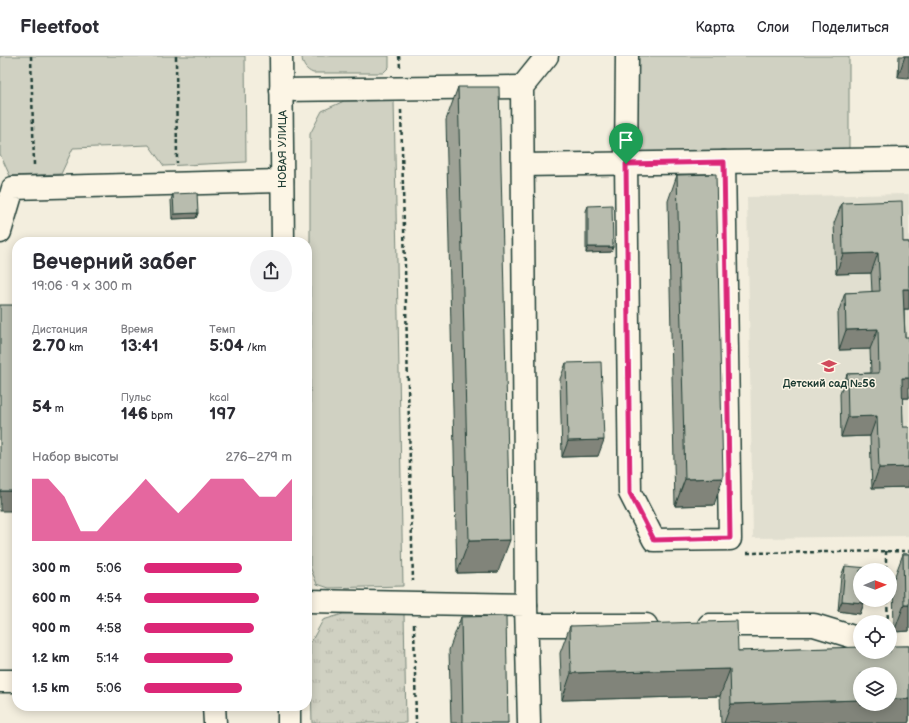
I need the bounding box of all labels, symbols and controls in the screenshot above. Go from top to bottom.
text: Fleetfoot [20,16,99,39]
text: Карта [695,19,735,36]
text: Слои [757,19,789,36]
text: Поделиться [811,19,889,36]
street label: НОВАЯ УЛИЦА [276,110,289,188]
pin [609,123,643,164]
icon: arrive [615,129,637,151]
text: Вечерний забег [32,249,196,276]
button: share [250,250,292,292]
text: 19:06 · 9 × 300 m [32,278,132,294]
text: Дистанция [32,323,88,336]
text: Время [121,323,153,336]
text: Темп [209,323,235,336]
text: 2.70 [32,336,66,356]
text: 13:41 [121,336,159,356]
text: 5:04 [209,336,244,356]
text: km [66,341,83,354]
text: /km [244,341,266,354]
school or university icon: Детский сад №56 [820,357,838,375]
place label: Детский сад №56 [783,377,876,390]
text: Пульс [121,391,151,404]
text: kcal [209,391,229,404]
text: 54 [32,397,52,417]
text: m [52,402,64,415]
text: 146 [121,404,148,424]
text: 197 [209,404,236,424]
text: bpm [148,409,173,422]
text: Набор высоты [32,449,119,465]
text: 276–279 m [226,449,292,465]
text: 300 m [32,560,70,576]
text: 5:06 [96,560,122,576]
north arrow [853,563,897,607]
map controls [853,563,897,711]
text: 600 m [32,590,71,606]
text: 4:54 [96,590,122,606]
button: locate [853,615,897,659]
text: 900 m [32,620,70,636]
text: 4:58 [96,620,122,636]
text: 1.2 km [32,650,70,666]
text: 5:14 [96,650,119,666]
button: layers [853,667,897,711]
text: 1.5 km [32,680,69,696]
text: 5:06 [96,680,122,696]

